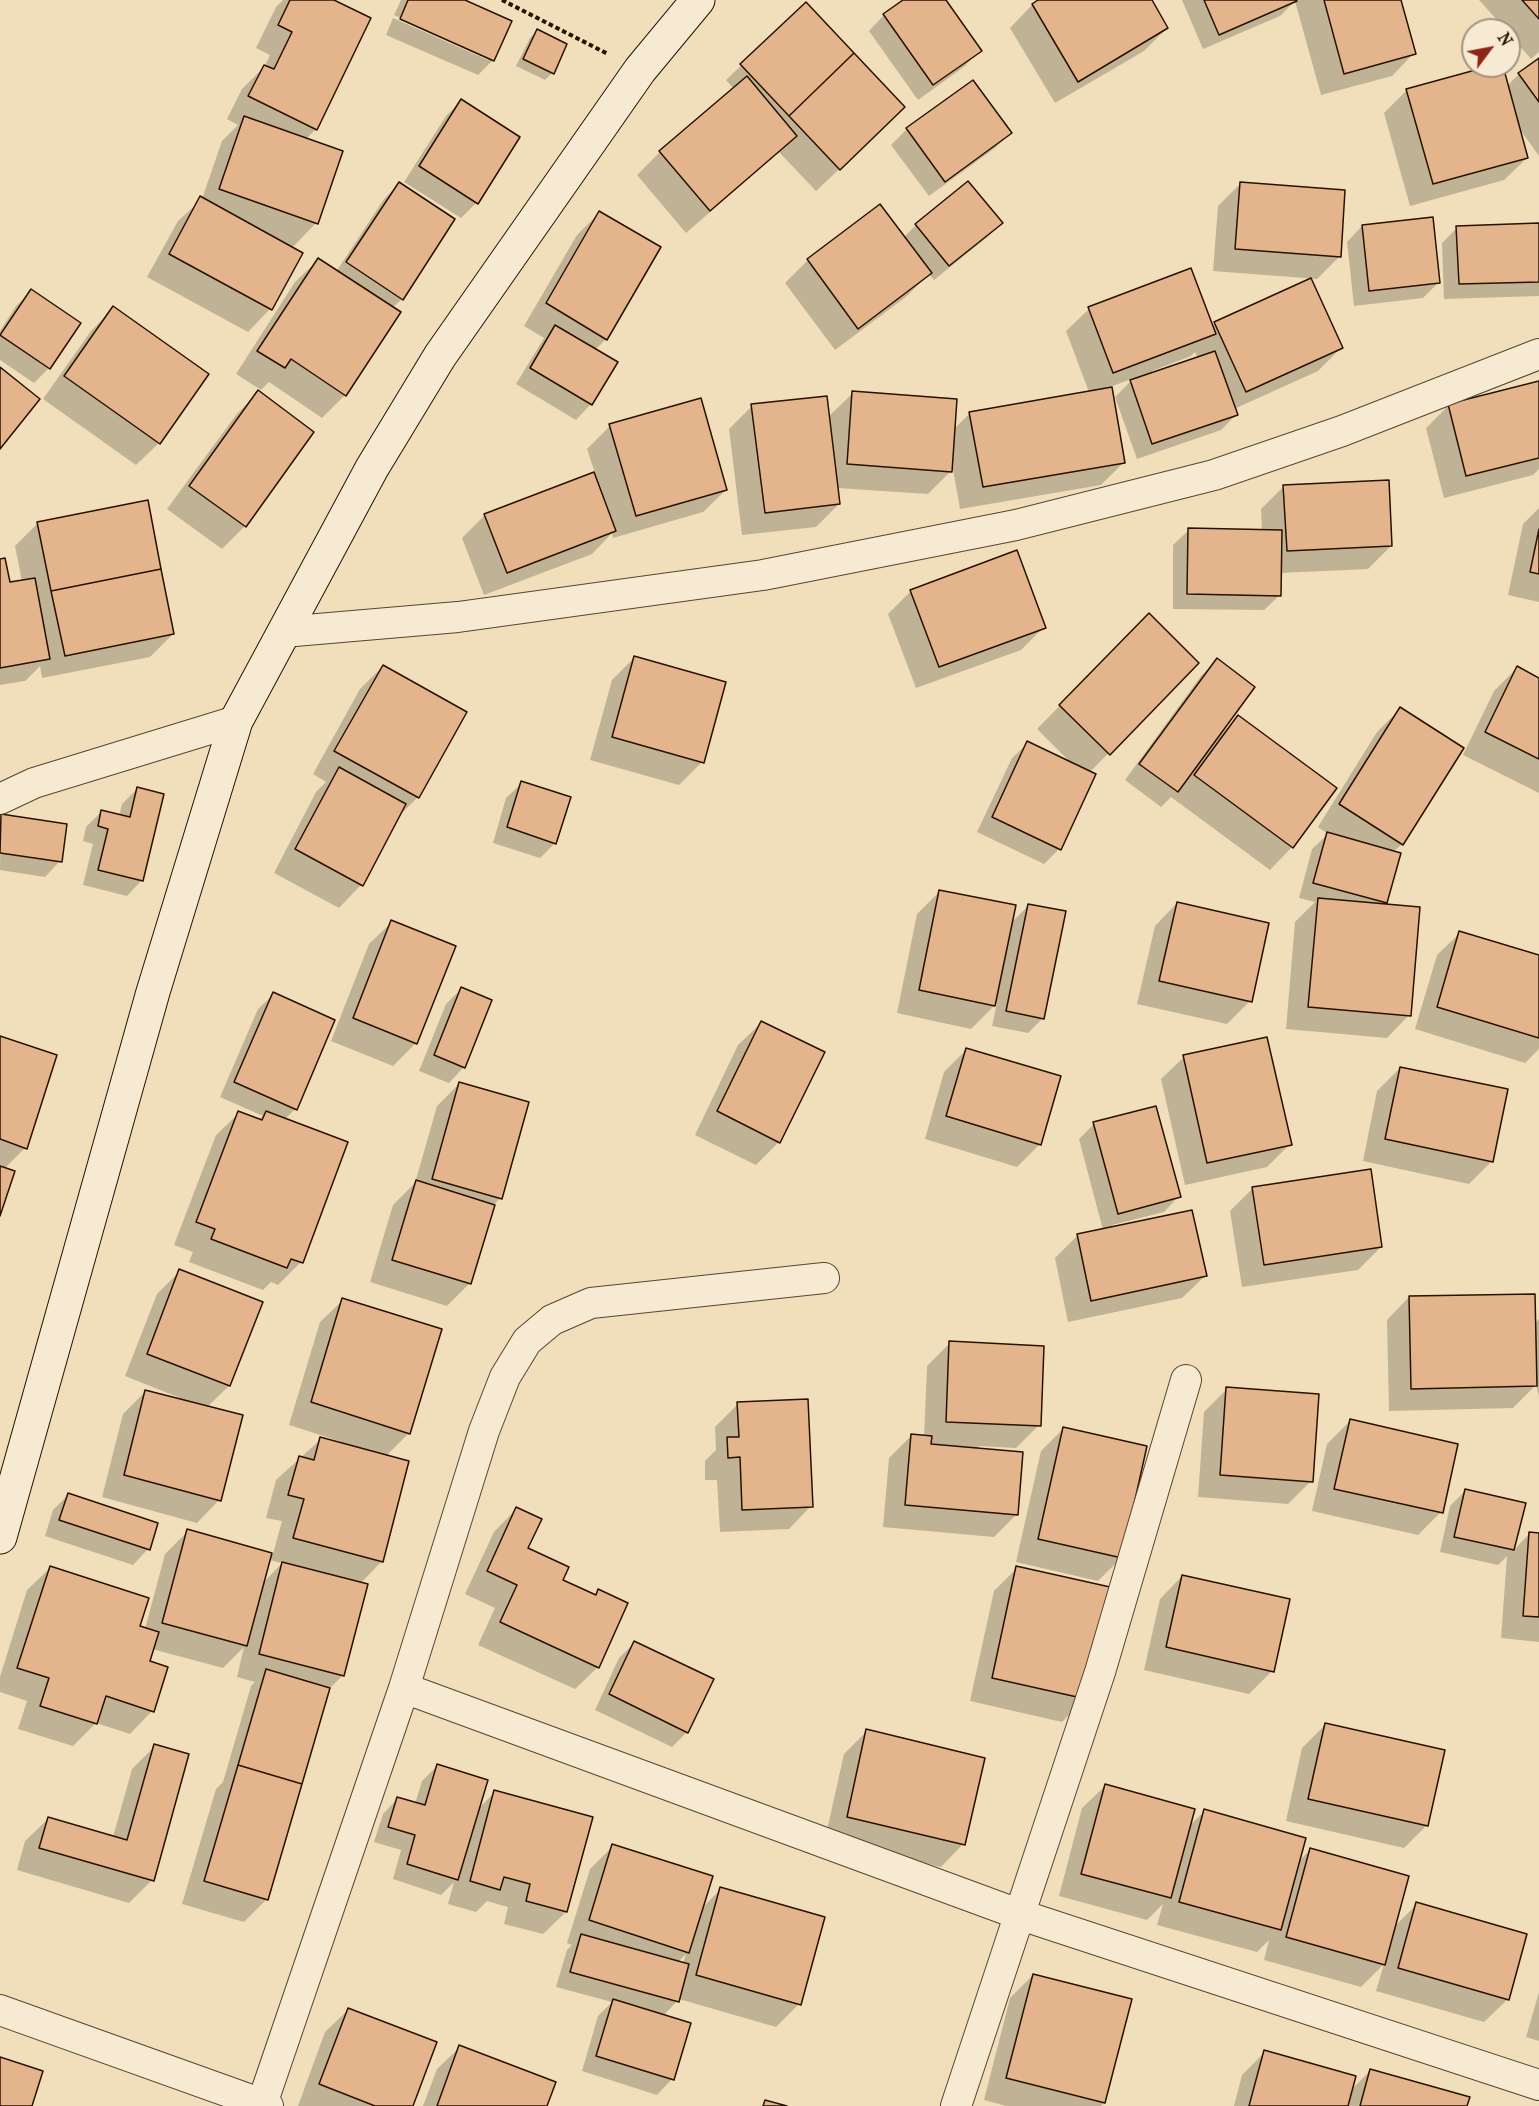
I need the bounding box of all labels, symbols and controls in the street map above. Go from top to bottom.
north arrow [1461,18,1521,78]
text: N [1494,29,1516,49]

